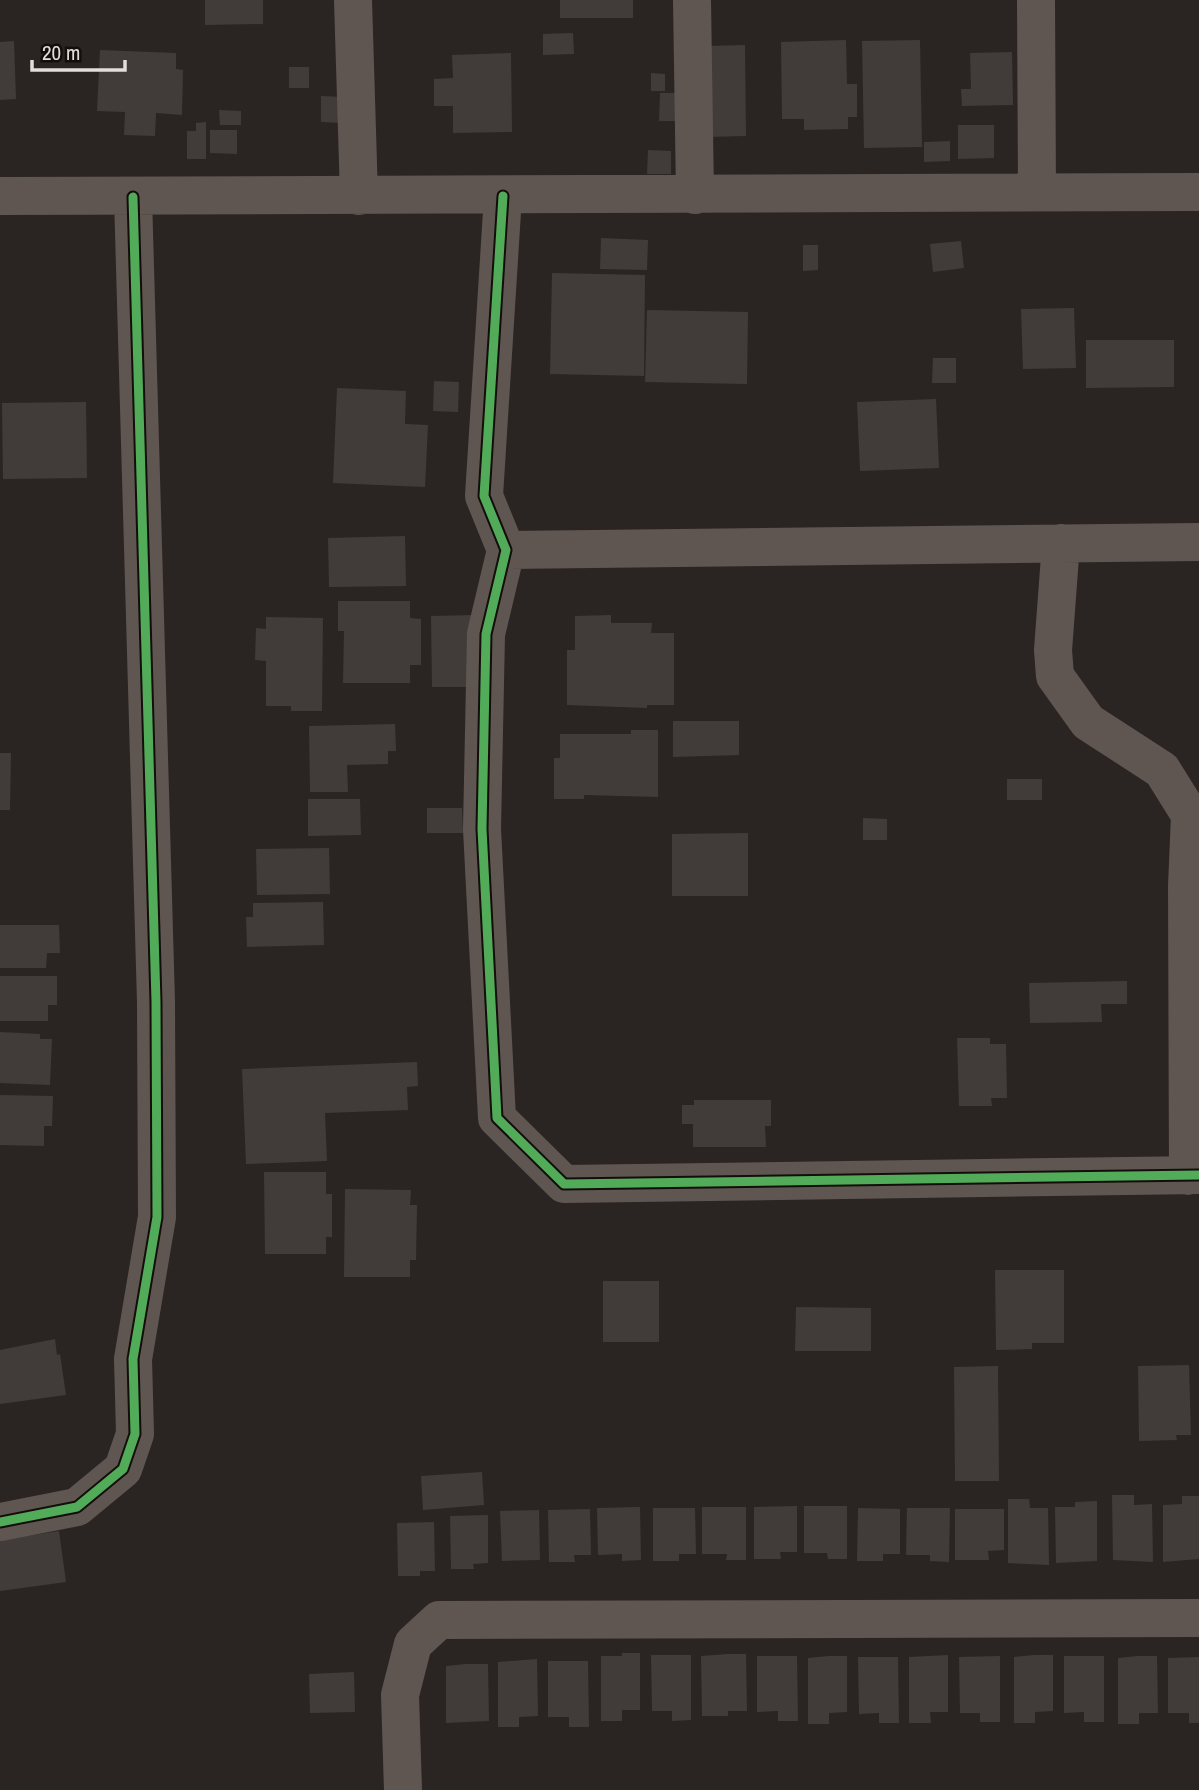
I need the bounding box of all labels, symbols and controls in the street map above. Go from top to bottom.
scale bar [32,28,124,72]
text: 20 m [42,38,80,67]

